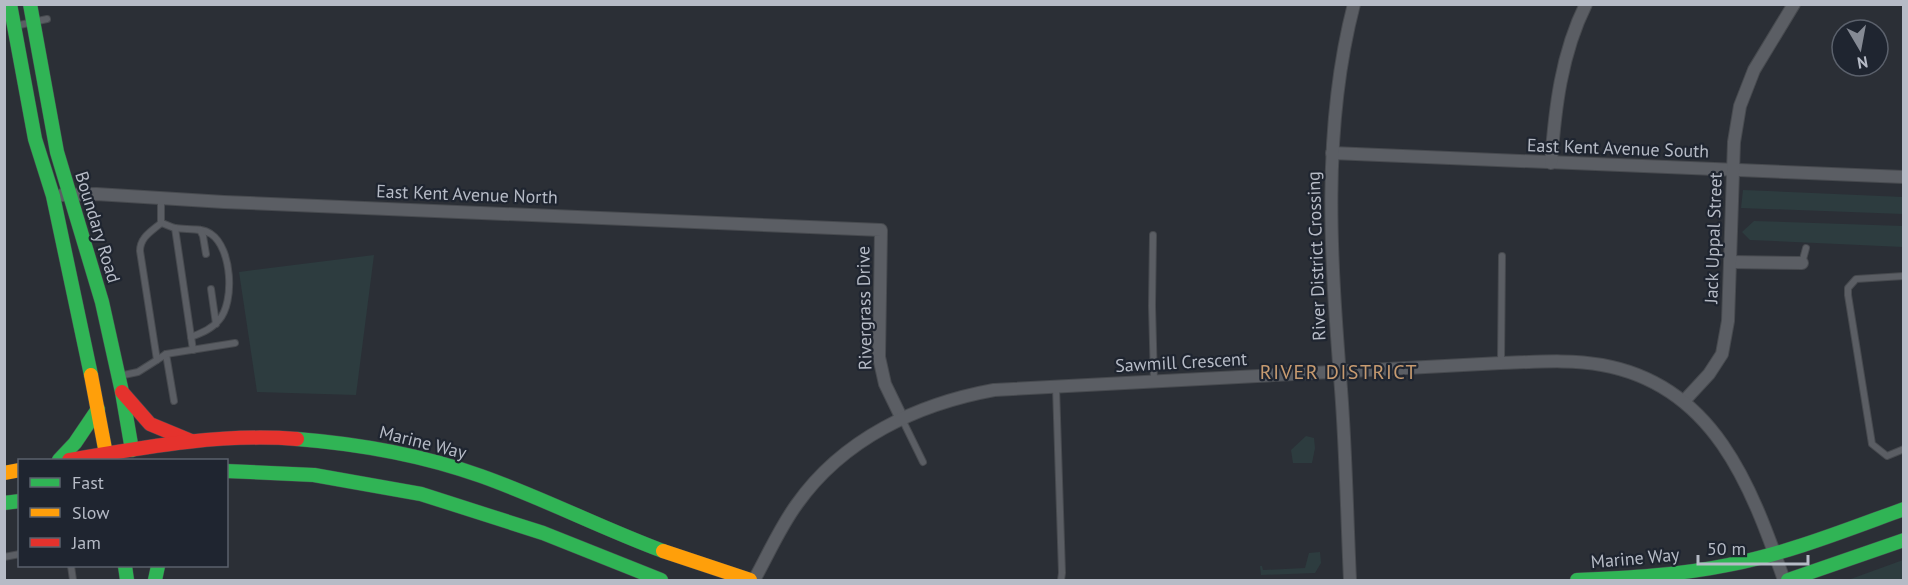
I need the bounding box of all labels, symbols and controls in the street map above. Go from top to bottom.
north arrow [1830,18,1890,78]
text: N [1856,52,1870,74]
street label: East Kent Avenue South [1526,133,1710,163]
street label: Boundary Road [70,169,126,285]
street label: River District Crossing [1302,171,1330,341]
street label: Jack Uppal Street [1699,172,1727,305]
street label: East Kent Avenue North [376,179,558,209]
street label: Rivergrass Drive [851,246,877,370]
street label: Sawmill Crescent [1114,347,1248,377]
district label: RIVER DISTRICT [1260,359,1418,385]
street label: Marine Way [377,420,470,464]
legend [18,459,228,567]
text: Fast [72,471,104,494]
text: Slow [72,501,110,524]
scale bar [1698,528,1808,566]
text: Jam [71,531,101,554]
text: 50 m [1707,537,1746,560]
street label: Marine Way [1590,543,1681,573]

